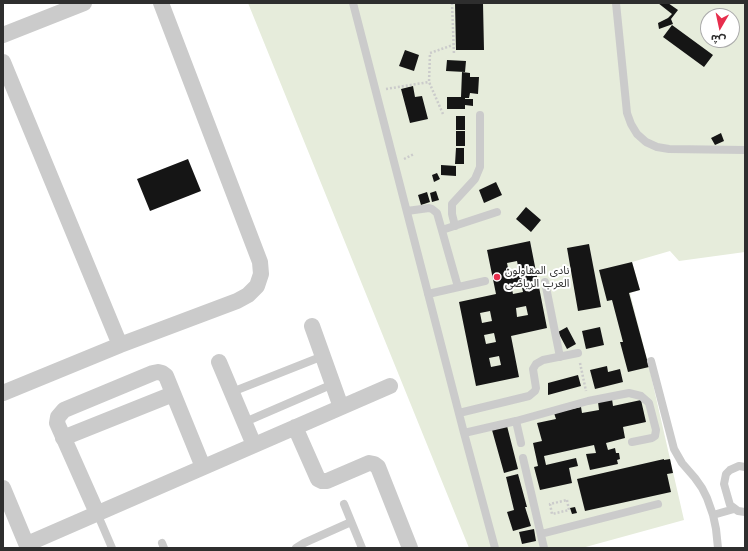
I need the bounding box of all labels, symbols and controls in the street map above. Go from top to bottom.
north arrow [700,8,740,48]
text: ش [710,32,727,47]
place label: نادى المقاولون العرب الرياضى [505,264,570,290]
marker: نادى المقاولون العرب الرياضى [492,272,502,282]

